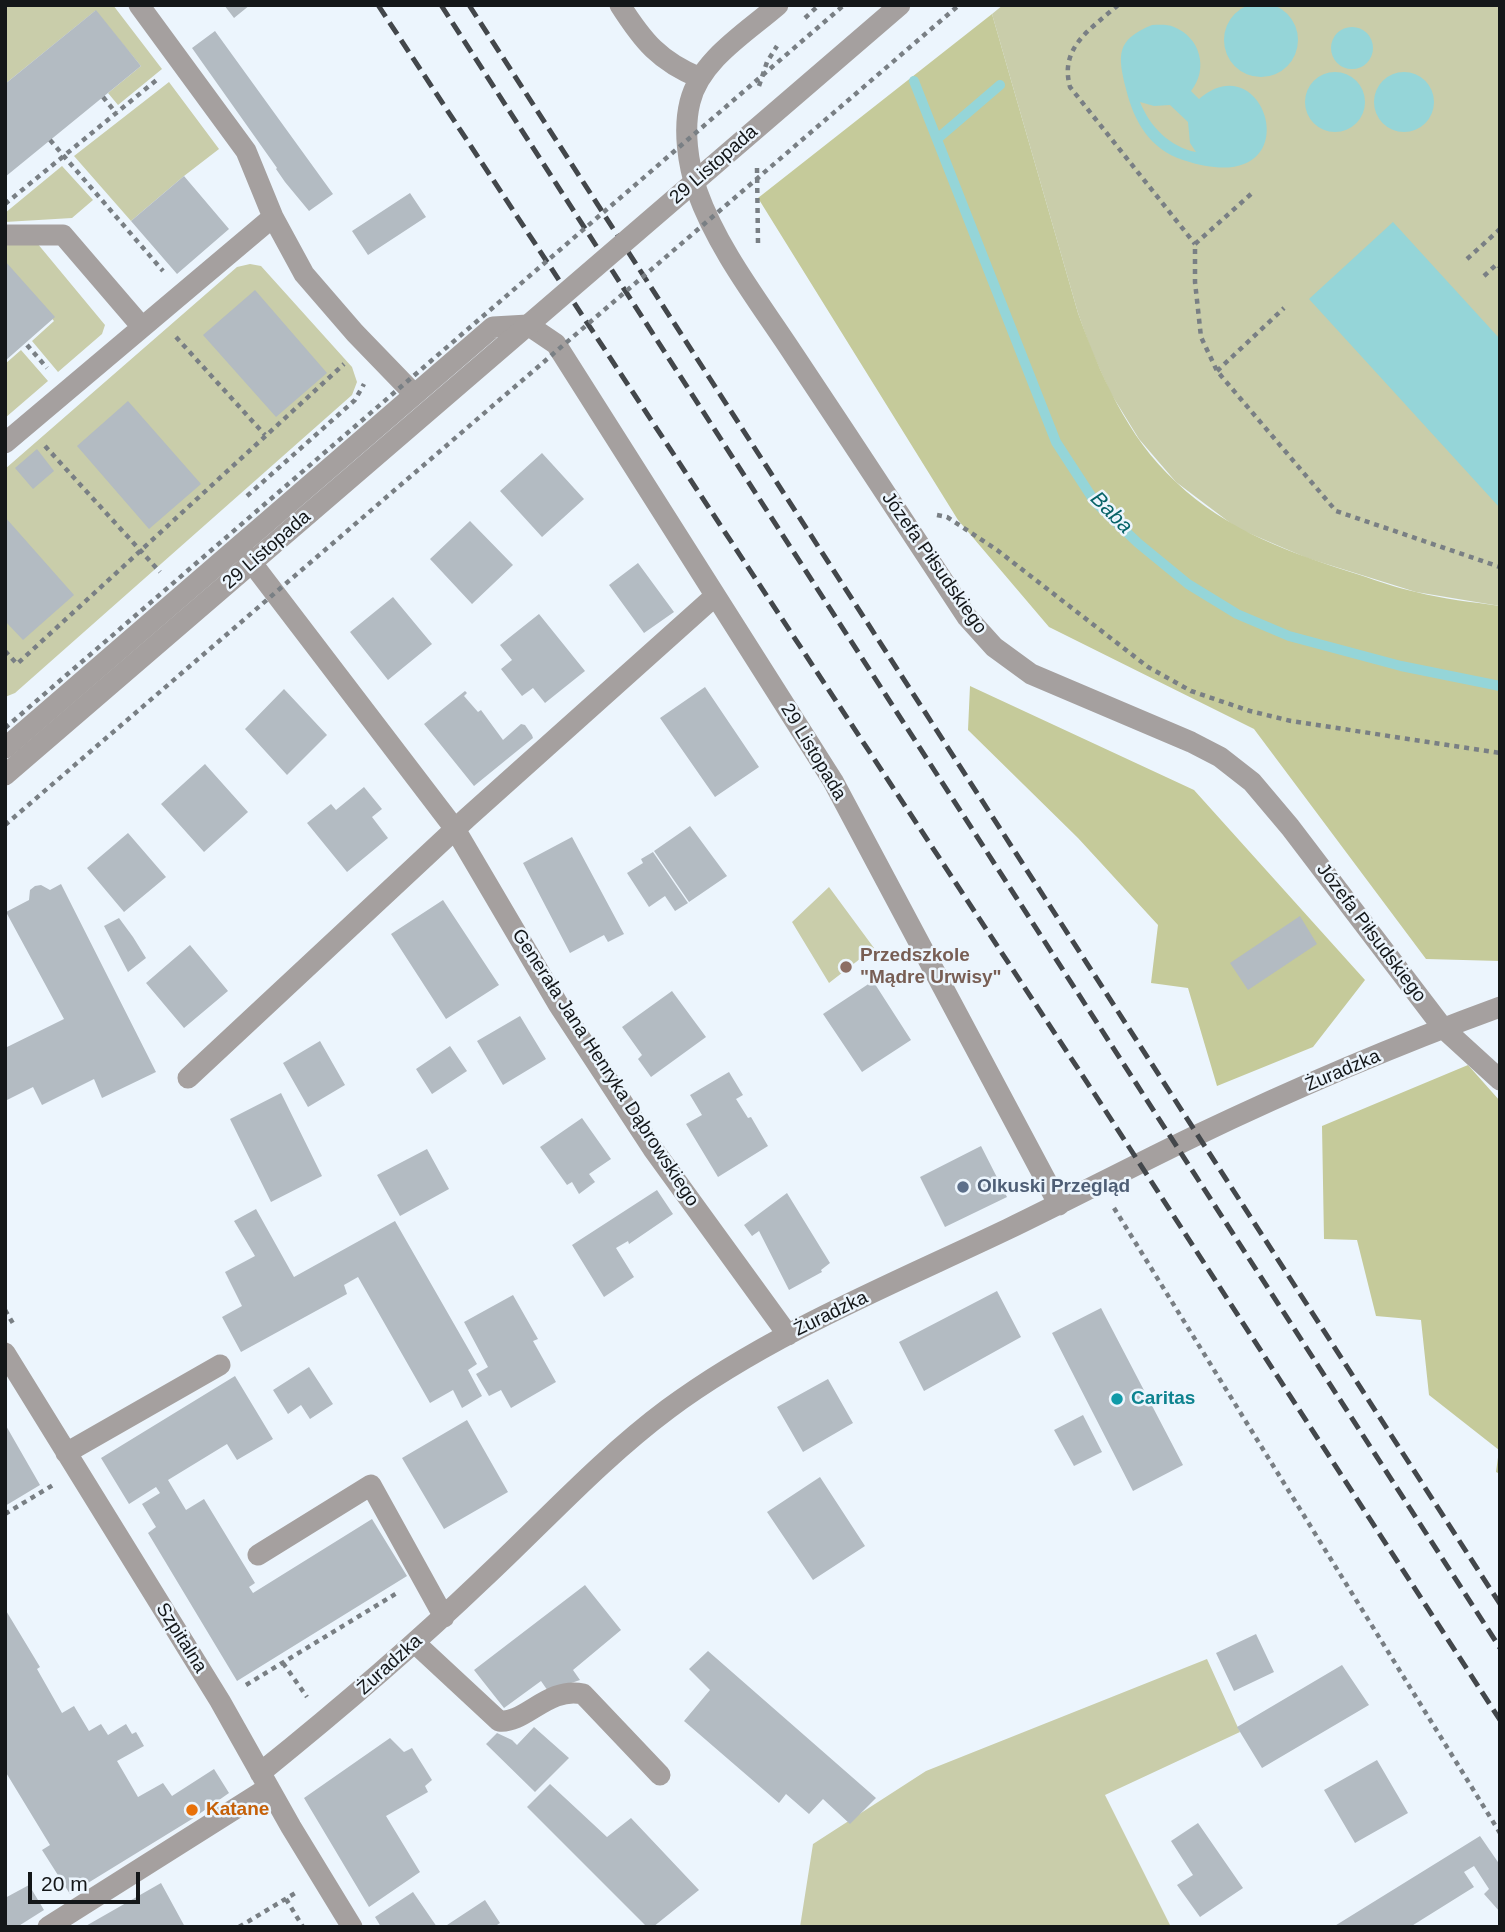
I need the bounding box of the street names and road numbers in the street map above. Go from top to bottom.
street label: 29 Listopada [665,121,763,209]
street label: Józefa Piłsudskiego [877,488,991,638]
street label: 29 Listopada [218,506,316,594]
street label: 29 Listopada [775,699,851,805]
street label: Józefa Piłsudskiego [1311,859,1431,1007]
street label: Generała Jana Henryka Dąbrowskiego [507,925,703,1211]
street label: Żuradzka [1302,1045,1384,1097]
street label: Żuradzka [790,1286,872,1342]
street label: Szpitalna [151,1599,211,1677]
street label: Żuradzka [353,1630,427,1700]

